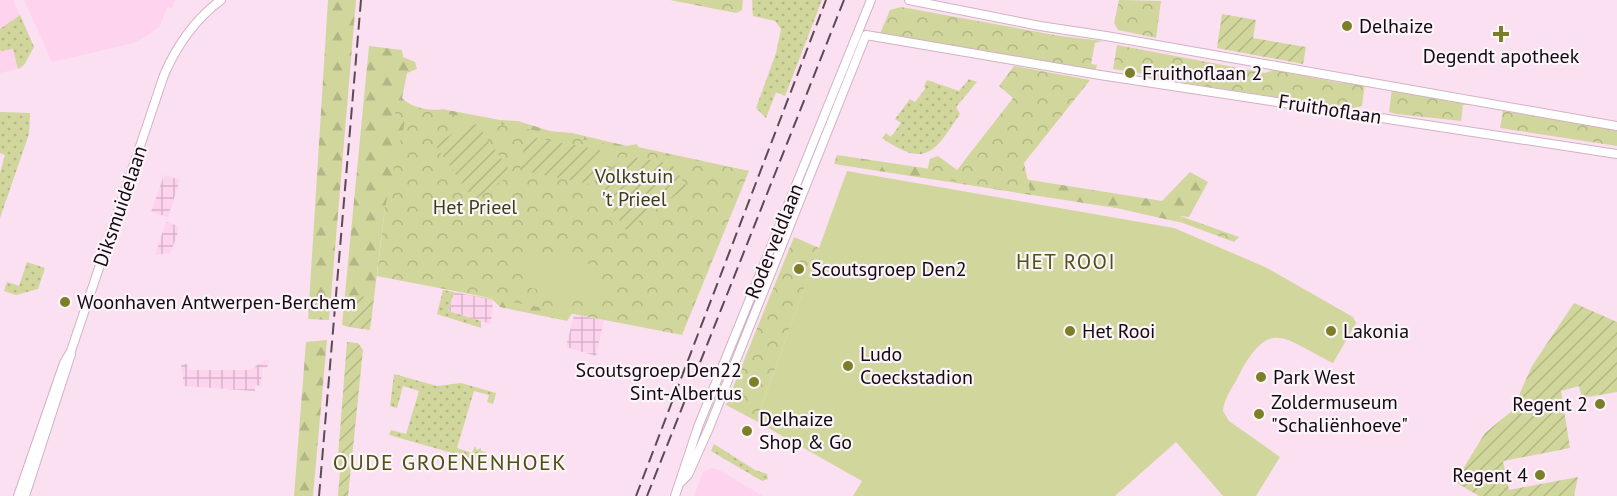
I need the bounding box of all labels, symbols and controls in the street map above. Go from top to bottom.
place label: Delhaize [1359,13,1433,39]
marker: Delhaize [1340,19,1354,33]
marker: Degendt apotheek [1494,27,1508,41]
place label: Degendt apotheek [1423,43,1580,69]
place label: Fruithoflaan 2 [1142,60,1262,86]
marker: Fruithoflaan 2 [1123,66,1137,80]
street label: Fruithoflaan [1277,88,1383,130]
street label: Diksmuidelaan [87,142,153,270]
park label: Volkstuin 't Prieel [594,163,673,212]
street label: Roderveldlaan [739,179,809,303]
park label: Het Prieel [433,194,517,220]
district label: HET ROOI [1016,248,1116,275]
place label: Scoutsgroep Den2 [811,256,967,282]
marker: Scoutsgroep Den2 [792,262,806,276]
place label: Woonhaven Antwerpen-Berchem [77,289,356,315]
marker: Woonhaven Antwerpen-Berchem [58,295,72,309]
place label: Het Rooi [1082,318,1155,344]
place label: Lakonia [1343,318,1409,344]
marker: Het Rooi [1063,324,1077,338]
marker: Lakonia [1324,324,1338,338]
place label: Ludo Coeckstadion [860,341,973,390]
place label: Scoutsgroep Den22 Sint-Albertus [576,357,742,406]
marker: Ludo Coeckstadion [841,359,855,373]
place label: Park West [1273,364,1355,390]
marker: Park West [1254,370,1268,384]
marker: Scoutsgroep Den22 Sint-Albertus [747,375,761,389]
place label: Zoldermuseum "Schaliënhoeve" [1271,389,1408,438]
place label: Regent 2 [1512,391,1588,417]
marker: Regent 2 [1593,397,1607,411]
place label: Delhaize Shop & Go [759,406,852,455]
marker: Zoldermuseum "Schaliënhoeve" [1252,407,1266,421]
marker: Delhaize Shop & Go [740,424,754,438]
district label: OUDE GROENENHOEK [333,448,567,476]
place label: Regent 4 [1452,462,1528,488]
marker: Regent 4 [1533,468,1547,482]

